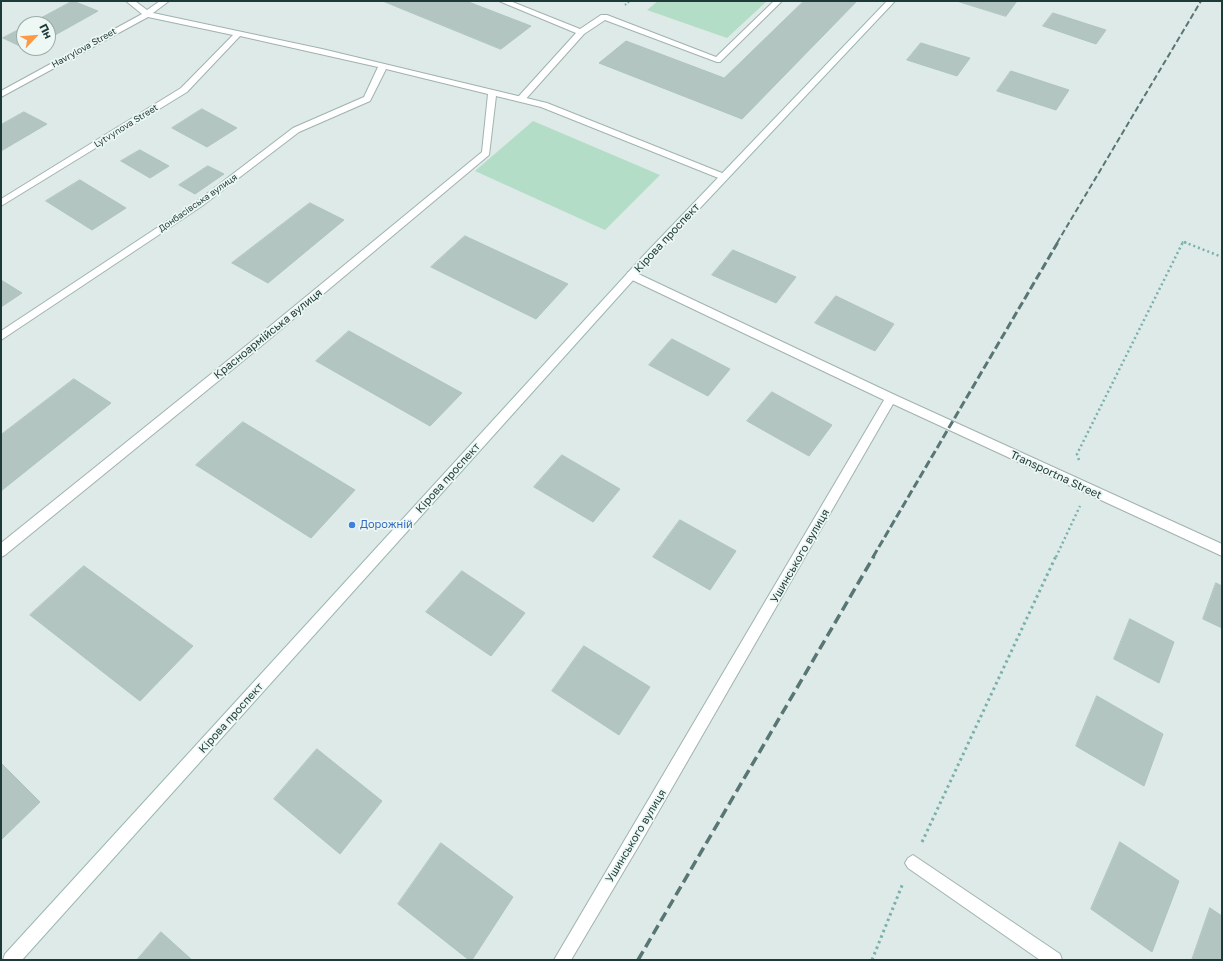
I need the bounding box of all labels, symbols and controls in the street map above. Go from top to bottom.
north arrow [16,16,56,56]
text: Пн [37,21,55,41]
street label: Havrylova Street [50,26,118,70]
street label: Lytvynova Street [92,102,160,150]
street label: Донбасівська вулиця [157,172,239,234]
street label: Кірова проспект [632,201,702,275]
street label: Красноармійська вулиця [211,286,325,382]
street label: Кірова проспект [413,440,483,516]
street label: Transportna Street [1008,448,1104,502]
street label: Ушинського вулиця [768,507,832,605]
place label: Дорожній [360,518,413,532]
marker: Дорожній [347,520,357,530]
street label: Кірова проспект [196,680,266,756]
street label: Ушинського вулиця [603,787,669,885]

